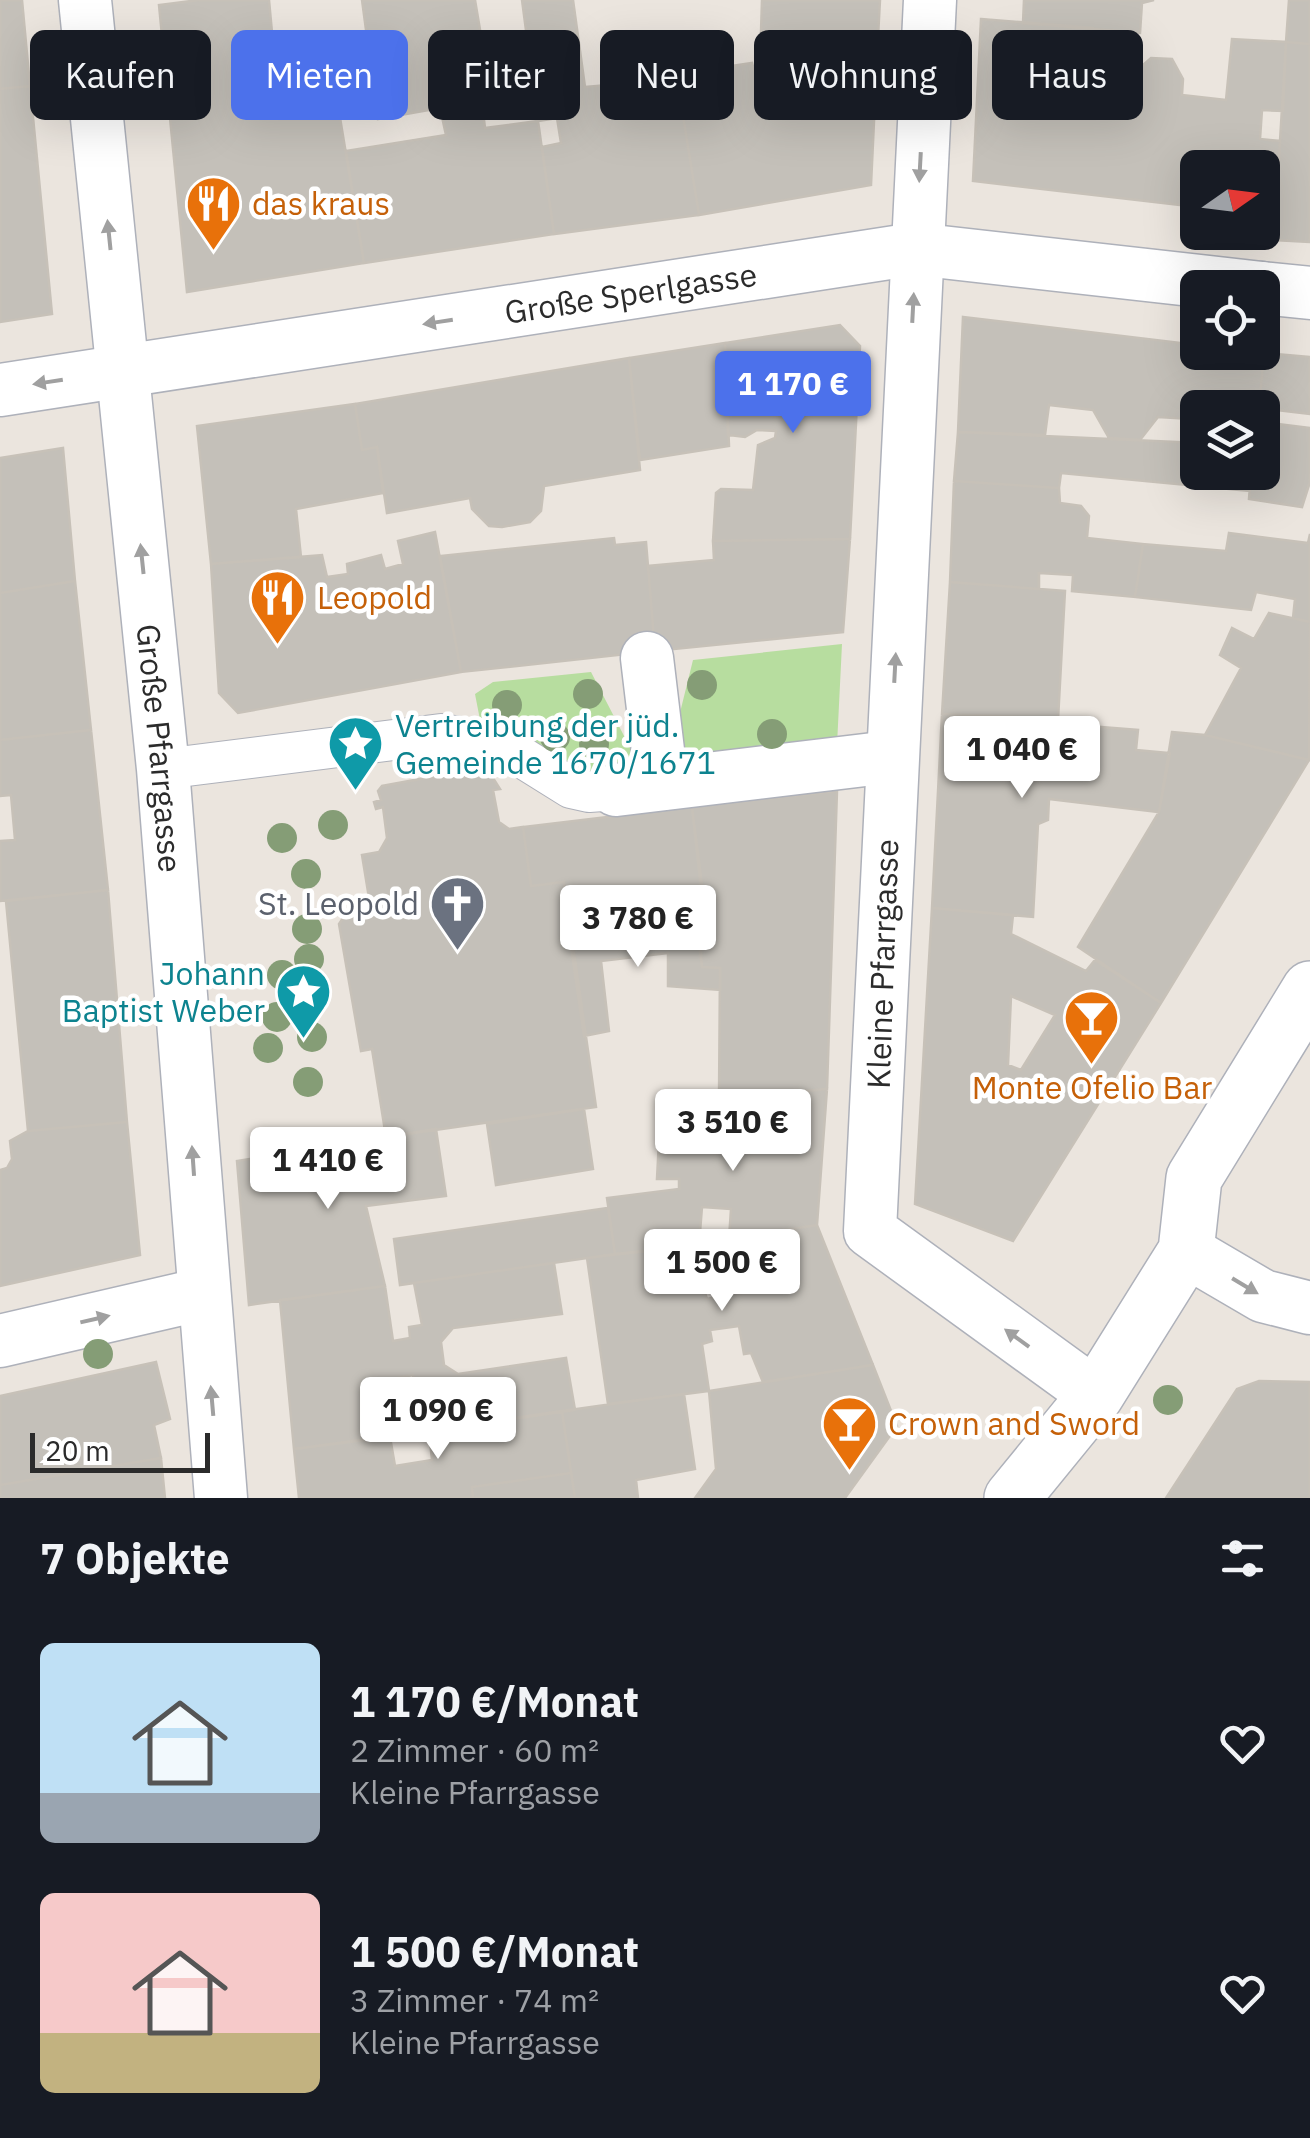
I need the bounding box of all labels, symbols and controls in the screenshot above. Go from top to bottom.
chip: Kaufen [30,30,211,120]
chip: Mieten [231,30,408,120]
chip: Filter [428,30,580,120]
chip: Neu [600,30,734,120]
chip: Wohnung [754,30,972,120]
chip: Haus [992,30,1143,120]
north arrow [1180,150,1280,250]
map controls [1180,150,1280,490]
one-way arrow [912,152,928,184]
restaurant icon: das kraus [183,173,243,252]
place label: das kraus [252,182,390,224]
one-way arrow [100,219,116,251]
street label: Große Sperlgasse [501,253,760,333]
button: locate [1180,270,1280,370]
one-way arrow [905,292,921,324]
one-way arrow [422,315,454,330]
pin: 1 170 € [701,351,885,436]
text: 1 170 € [737,362,849,404]
one-way arrow [32,375,63,390]
button: layers [1180,390,1280,490]
one-way arrow [134,542,150,574]
restaurant icon: Leopold [248,567,308,646]
place label: Leopold [317,576,432,618]
street label: Große Pfarrgasse [127,622,192,874]
one-way arrow [887,651,903,683]
place label: Vertreibung der jüd. Gemeinde 1670/1671 [395,704,716,783]
place icon: Vertreibung der jüd. Gemeinde 1670/1671 [326,713,386,792]
pin: 1 040 € [930,716,1114,801]
text: 1 040 € [966,727,1078,769]
street label: Kleine Pfarrgasse [857,838,907,1090]
church icon: St. Leopold [428,873,488,952]
place label: St. Leopold [258,882,419,924]
pin: 3 780 € [546,885,730,970]
text: 3 780 € [582,896,694,938]
place label: Johann Baptist Weber [62,952,265,1031]
place icon: Johann Baptist Weber [274,961,334,1040]
bar icon: Monte Ofelio Bar [1062,988,1122,1067]
place label: Monte Ofelio Bar [972,1066,1213,1108]
pin: 3 510 € [641,1089,825,1174]
text: 3 510 € [677,1100,789,1142]
pin: 1 410 € [236,1127,420,1212]
text: 1 410 € [272,1138,384,1180]
one-way arrow [185,1145,201,1177]
pin: 1 500 € [630,1229,814,1314]
text: 1 500 € [666,1240,778,1282]
one-way arrow [1231,1277,1259,1294]
one-way arrow [80,1311,111,1326]
one-way arrow [1004,1328,1030,1348]
pin: 1 090 € [346,1377,530,1462]
one-way arrow [204,1384,220,1416]
text: 1 090 € [382,1388,494,1430]
bar icon: Crown and Sword [819,1393,879,1472]
place label: Crown and Sword [888,1402,1140,1444]
scale bar [30,1428,210,1472]
text: 20 m [45,1432,110,1469]
text: 7 Objekte [40,1531,230,1586]
icon: filters [1215,1531,1270,1586]
text: 1 170 €/Monat [350,1674,639,1729]
icon: home [120,1683,240,1803]
icon: heart [1215,1716,1270,1771]
text: 2 Zimmer · 60 m² [350,1729,599,1771]
text: Kleine Pfarrgasse [350,1771,600,1813]
text: 1 500 €/Monat [350,1924,639,1979]
icon: home [120,1933,240,2053]
icon: heart [1215,1966,1270,2021]
text: 3 Zimmer · 74 m² [350,1979,599,2021]
text: Kleine Pfarrgasse [350,2021,600,2063]

